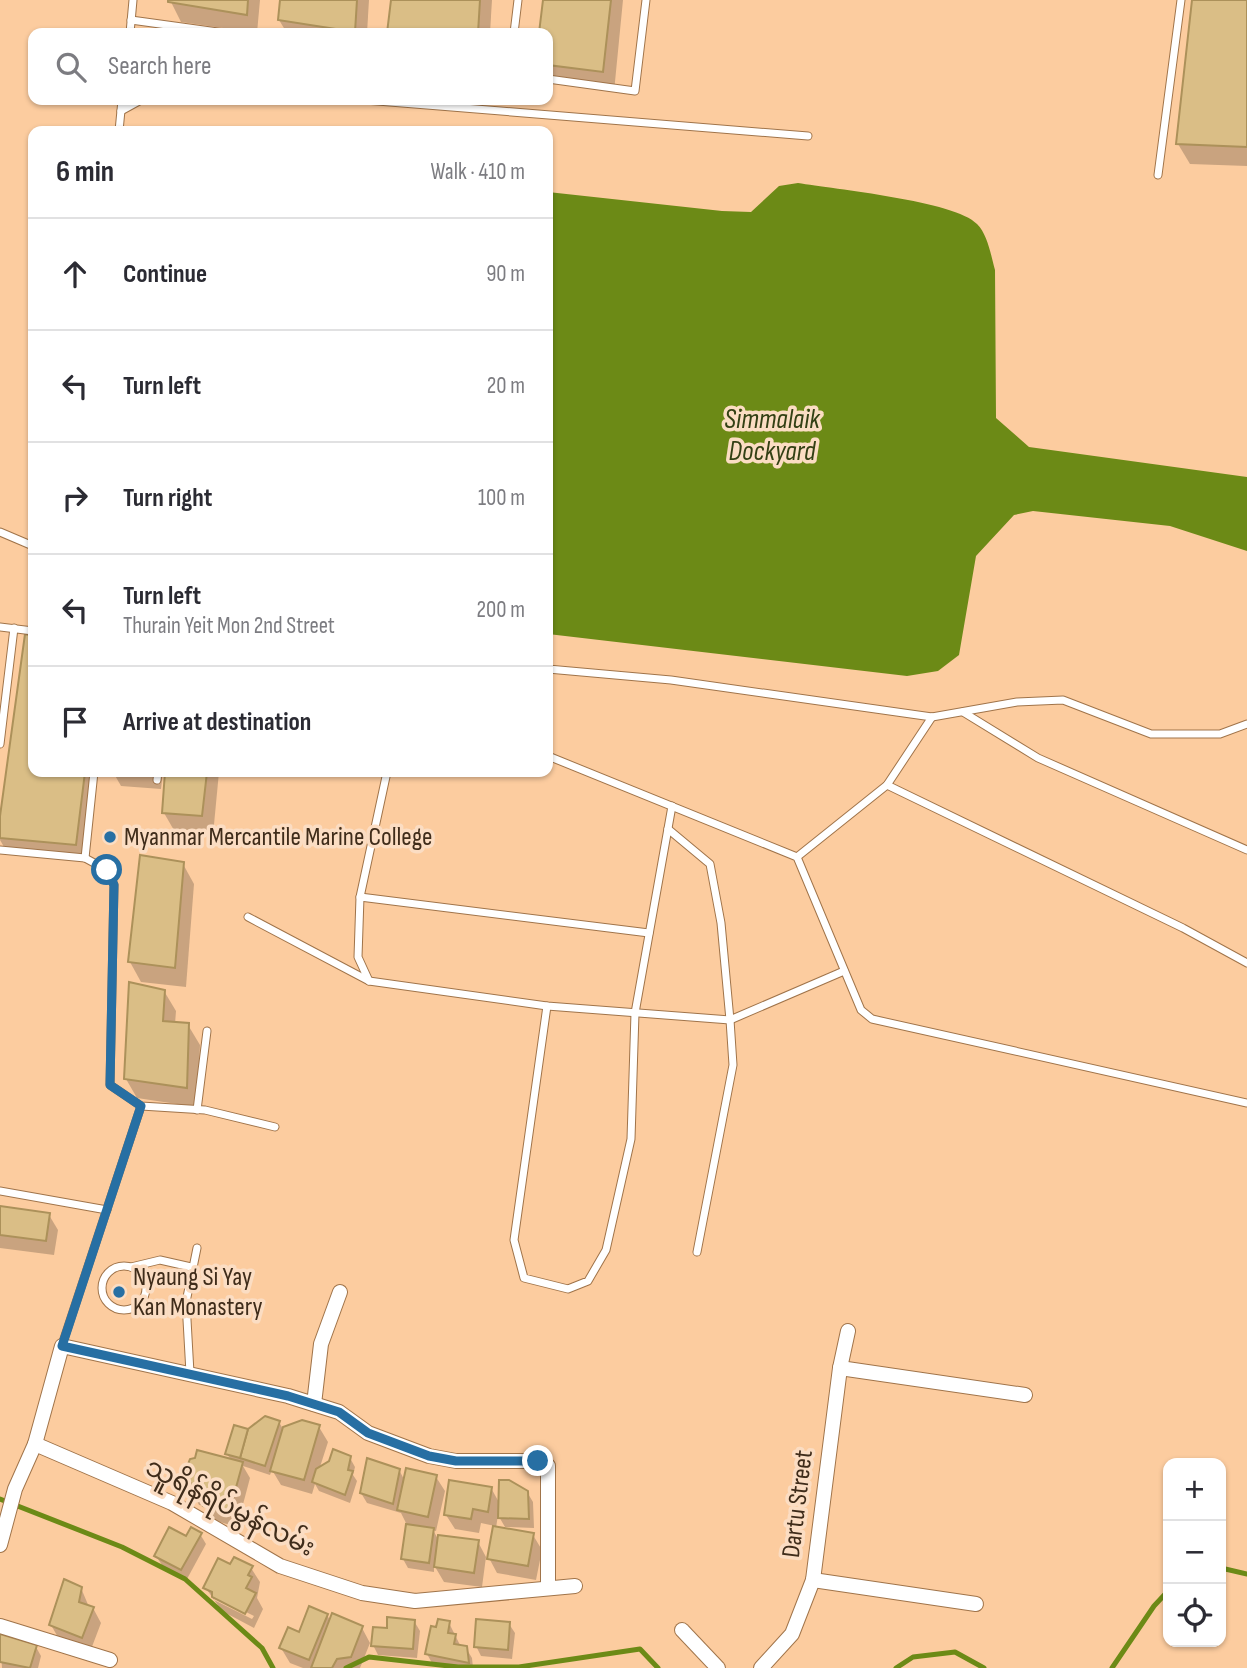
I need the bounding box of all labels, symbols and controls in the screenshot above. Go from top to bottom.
search box [28,28,553,105]
icon: search [52,48,90,86]
text: Search here [108,51,211,82]
text: 6 min [56,154,114,190]
text: Walk · 410 m [430,158,525,186]
icon: ahead [56,255,94,293]
text: Continue [123,259,207,290]
text: 90 m [486,260,525,288]
icon: left [56,367,94,405]
text: Turn left [123,371,201,402]
text: 20 m [487,372,525,400]
water label: Simmalaik Dockyard [724,403,821,468]
icon: right [56,479,94,517]
text: Turn right [123,483,212,514]
text: 100 m [478,484,525,512]
text: Turn left [123,581,201,612]
icon: left [56,591,94,629]
text: 200 m [477,596,525,624]
text: Thurain Yeit Mon 2nd Street [123,612,335,640]
icon: arrive [56,703,94,741]
text: Arrive at destination [123,707,311,738]
place label: Myanmar Mercantile Marine College [124,822,433,853]
marker: Myanmar Mercantile Marine College [102,829,118,845]
route start [91,854,122,885]
place label: Nyaung Si Yay Kan Monastery [133,1262,262,1323]
marker: Nyaung Si Yay Kan Monastery [111,1284,127,1300]
route end [522,1445,553,1476]
street label: Dartu Street [776,1448,820,1560]
street label: သူရိန်ရိပ်မွန်လမ်း [138,1449,321,1568]
map controls [1163,1458,1226,1647]
button: + [1163,1458,1226,1521]
button: − [1163,1521,1226,1584]
button: locate [1163,1584,1226,1647]

